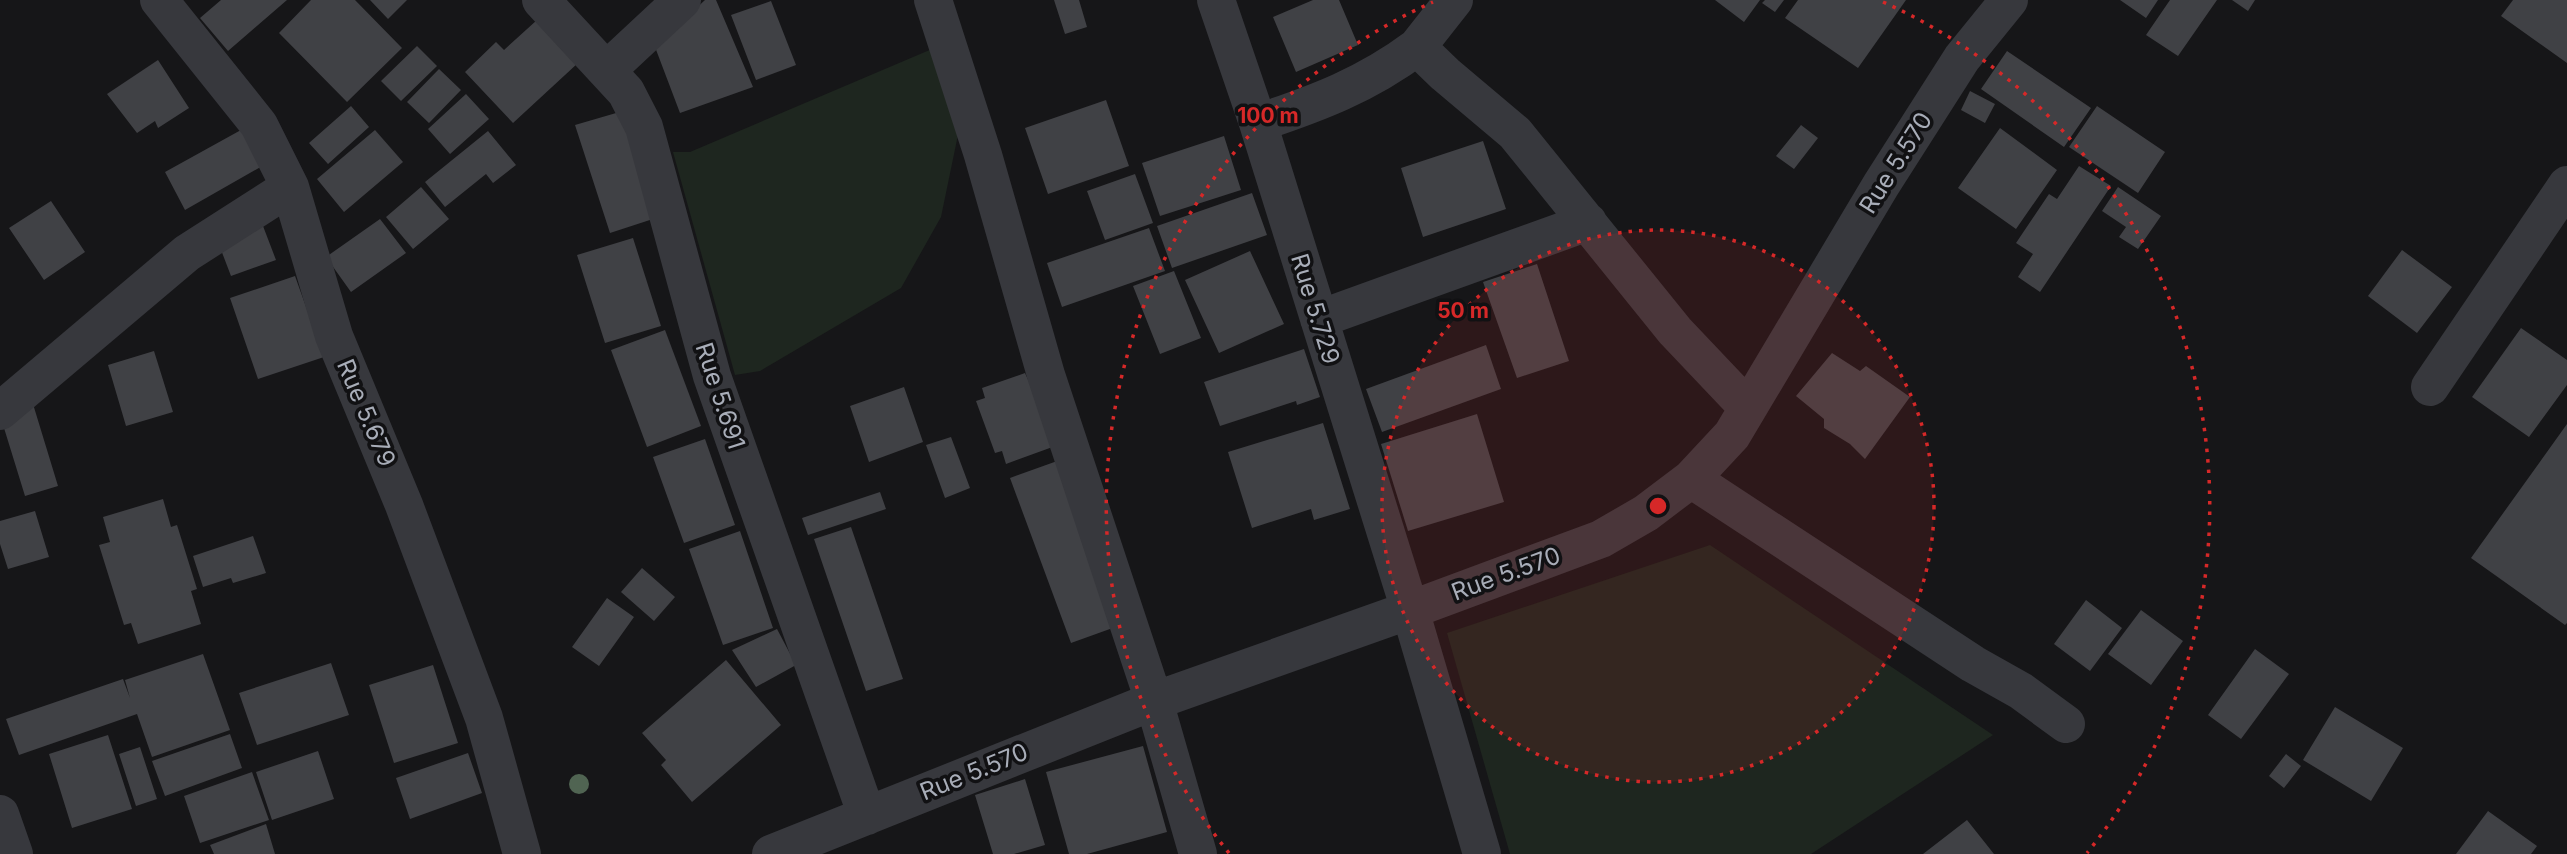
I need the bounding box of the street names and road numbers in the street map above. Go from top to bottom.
street label: Rue 5.570 [1853,107,1938,219]
street label: Rue 5.729 [1285,250,1346,368]
street label: Rue 5.691 [690,339,751,453]
street label: Rue 5.679 [331,355,402,471]
street label: Rue 5.570 [1447,540,1564,607]
street label: Rue 5.570 [916,737,1032,806]

